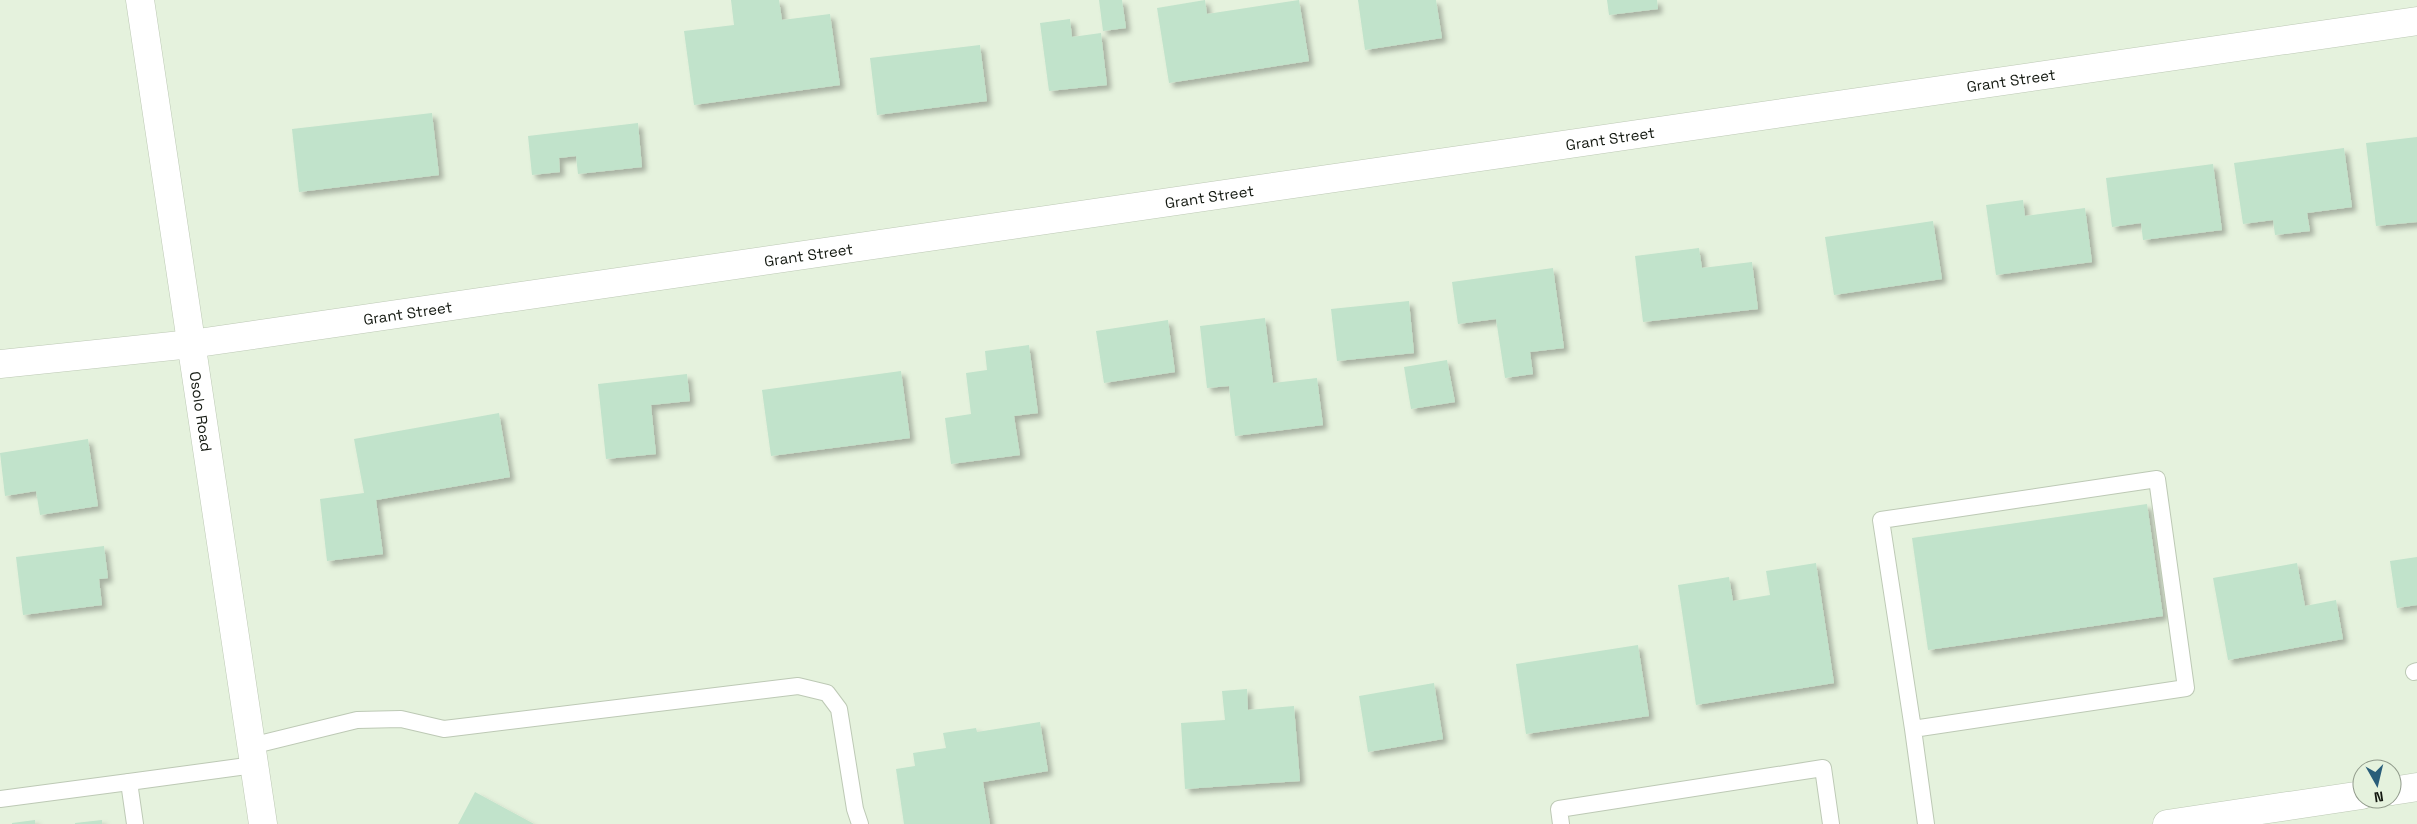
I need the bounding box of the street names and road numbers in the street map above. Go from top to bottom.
street label: Grant Street [1965,64,2057,96]
street label: Grant Street [1564,122,1656,154]
street label: Grant Street [1164,180,1255,212]
street label: Grant Street [763,239,854,270]
street label: Grant Street [362,297,453,328]
street label: Osolo Road [186,370,217,453]

